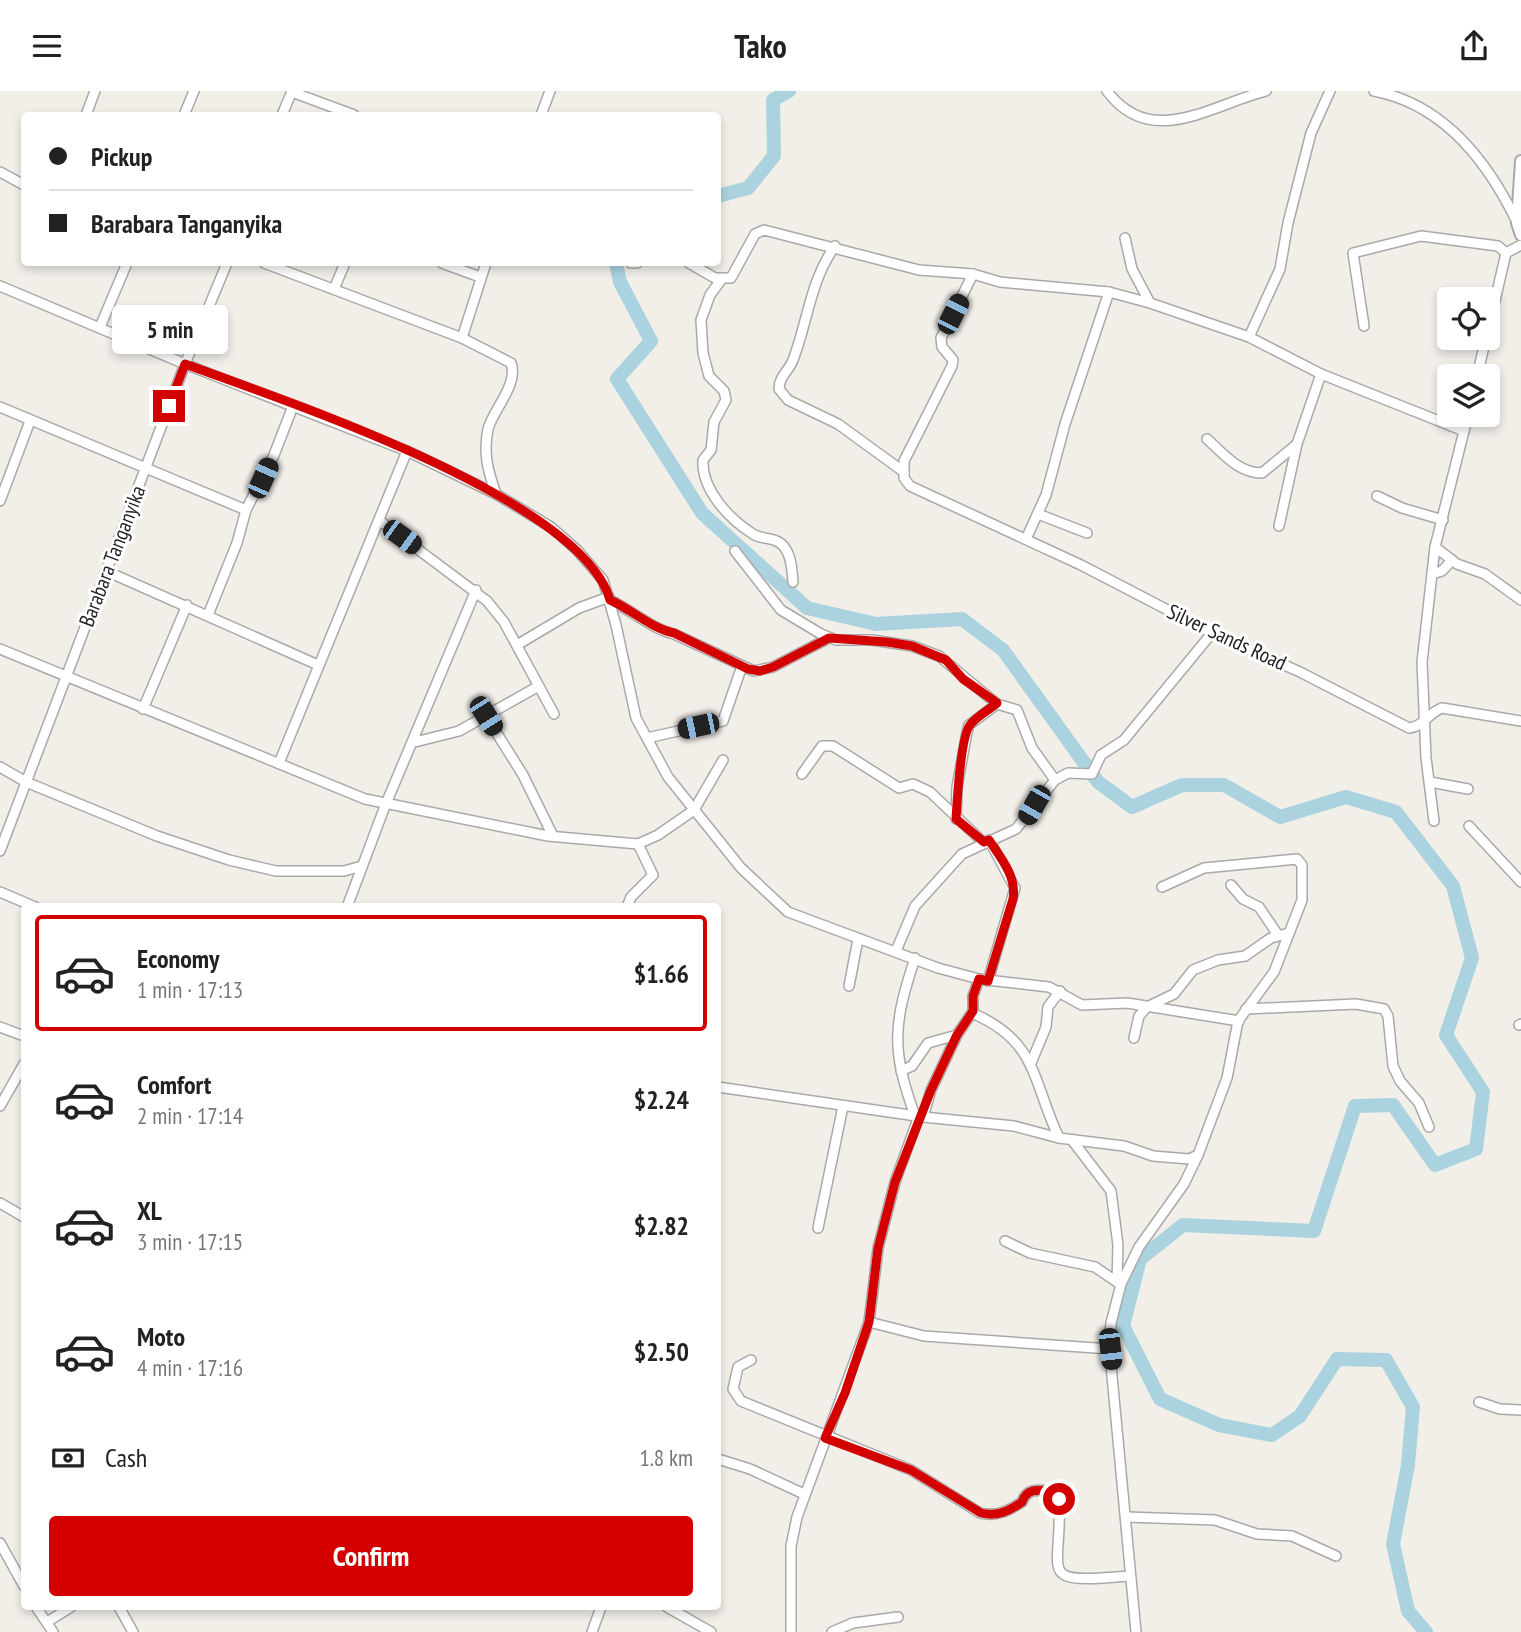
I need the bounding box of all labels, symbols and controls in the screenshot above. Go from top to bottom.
text: Tako [734,25,787,67]
icon: menu [28,27,66,65]
icon: share [1455,27,1493,65]
text: Pickup [91,140,152,173]
text: Barabara Tanganyika [91,207,282,240]
map controls [1437,287,1500,427]
button: locate [1437,287,1500,350]
car [935,291,972,337]
callout: 5 min [111,305,227,353]
text: 5 min [147,315,193,344]
button: layers [1437,364,1500,427]
route end [153,390,185,422]
car [245,455,282,501]
street label: Barabara Tanganyika [73,482,151,630]
car [379,516,426,558]
street label: Silver Sands Road [1163,598,1291,676]
car [466,693,507,739]
car [676,711,721,741]
car [1015,782,1054,828]
icon: car [53,942,116,1005]
text: Economy [137,942,219,975]
text: $1.66 [634,957,689,990]
text: 1 min · 17:13 [137,975,243,1004]
icon: car [53,1068,116,1131]
text: Comfort [137,1068,211,1101]
text: $2.24 [634,1083,689,1116]
text: 2 min · 17:14 [137,1101,243,1130]
icon: car [53,1194,116,1257]
text: XL [137,1194,162,1227]
text: $2.82 [634,1209,689,1242]
text: 3 min · 17:15 [137,1227,243,1256]
icon: car [53,1320,116,1383]
text: Moto [137,1320,185,1353]
car [1098,1327,1123,1371]
text: $2.50 [634,1335,689,1368]
text: 4 min · 17:16 [137,1353,243,1382]
icon: cash [49,1439,87,1477]
text: Cash [105,1441,147,1474]
text: 1.8 km [639,1443,693,1472]
route start [1043,1483,1075,1515]
button: Confirm [49,1516,693,1596]

